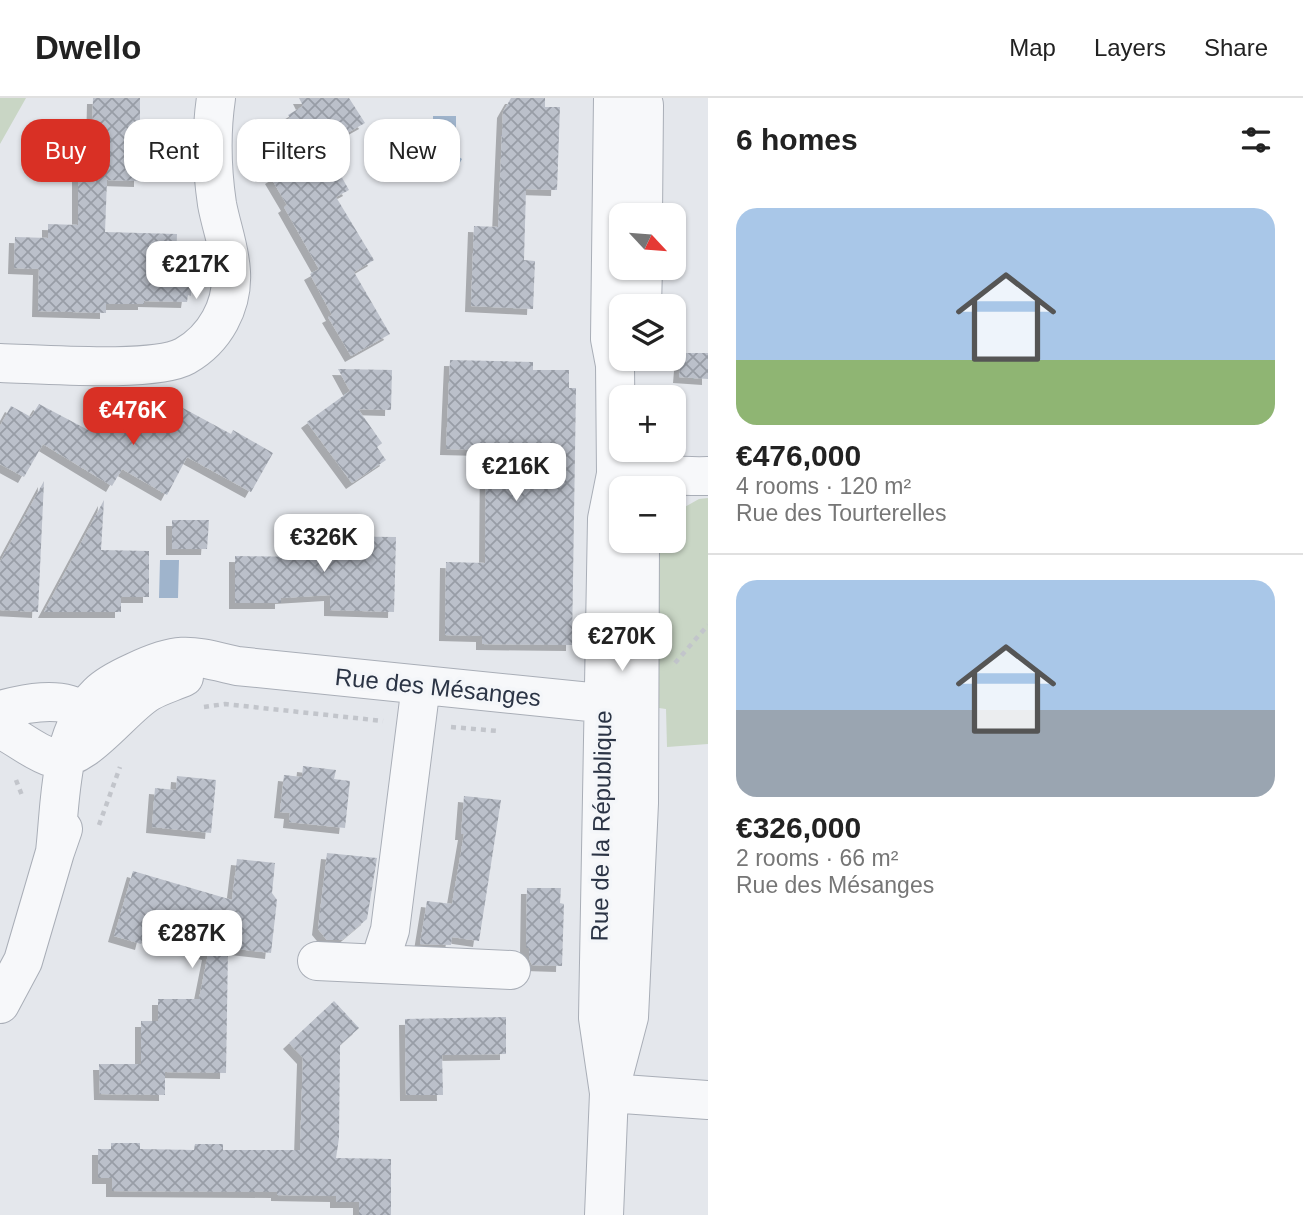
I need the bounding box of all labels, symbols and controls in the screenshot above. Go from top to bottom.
text: Dwello [35,29,141,66]
text: Map [1009,34,1056,61]
text: Layers [1094,34,1166,61]
text: Share [1204,34,1268,61]
chip: Buy [21,119,110,182]
chip: Rent [124,119,223,182]
chip: Filters [237,119,350,182]
chip: New [364,119,460,182]
icon: filters [1237,121,1275,159]
text: 6 homes [736,123,858,156]
north arrow [609,203,686,280]
map controls [609,203,686,553]
pin: €217K [147,242,245,301]
text: €217K [162,251,230,277]
icon: home [943,254,1069,380]
button: layers [609,294,686,371]
button: + [609,385,686,462]
pin: €476K [84,388,182,447]
text: €476K [99,397,167,423]
text: €476,000 [736,439,861,472]
pin: €216K [467,444,565,503]
text: €216K [482,453,550,479]
text: 4 rooms · 120 m² [736,473,911,499]
button: − [609,476,686,553]
text: Rue des Tourterelles [736,500,947,526]
pin: €326K [275,514,373,574]
text: €326K [290,524,358,550]
pin: €270K [573,614,671,673]
text: €270K [588,623,656,649]
icon: home [943,626,1069,752]
street label: Rue des Mésanges [334,663,542,711]
street label: Rue de la République [585,710,617,942]
text: €326,000 [736,811,861,844]
text: 2 rooms · 66 m² [736,845,898,871]
text: Rue des Mésanges [736,872,934,898]
pin: €287K [143,910,241,970]
text: €287K [158,920,226,946]

